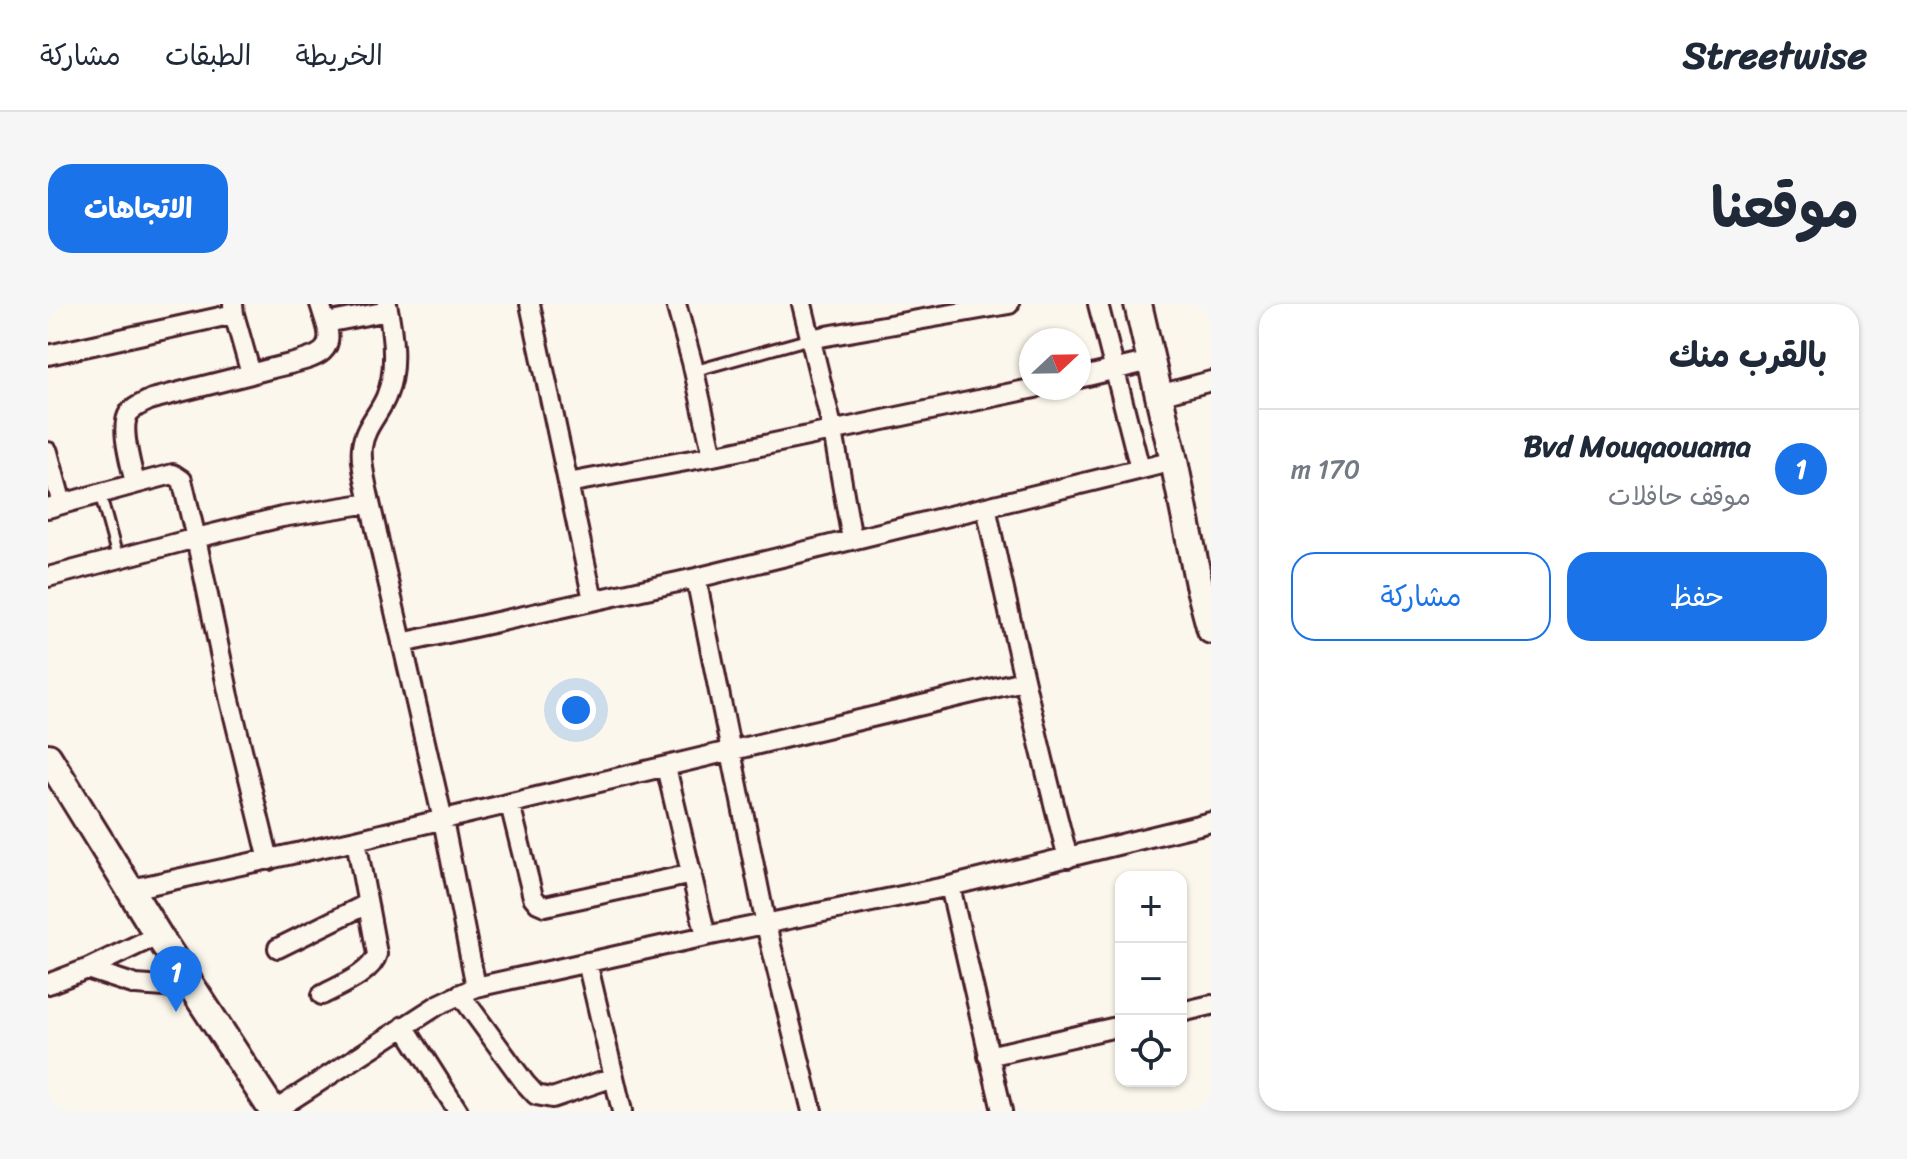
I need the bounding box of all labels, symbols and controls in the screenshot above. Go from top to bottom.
text: Streetwise [1683,22,1867,89]
text: مشاركة [40,31,121,80]
text: الطبقات [165,31,251,80]
text: الخريطة [295,31,383,80]
text: موقعنا [1711,159,1859,258]
button: الاتجاهات [48,164,228,253]
text: بالقرب منك [1669,326,1827,386]
north arrow [1019,328,1091,400]
text: Bvd Mouqaouama [1523,419,1751,473]
text: 170 m [1291,446,1360,492]
text: 1 [1795,446,1807,492]
text: موقف حافلات [1608,473,1751,519]
button: مشاركة [1291,552,1551,641]
button: حفظ [1567,552,1827,641]
your location [556,690,596,730]
map controls [1115,871,1187,1087]
button: + [1115,871,1187,943]
button: − [1115,943,1187,1015]
pin: 1 [150,946,202,1012]
button: locate [1115,1015,1187,1087]

